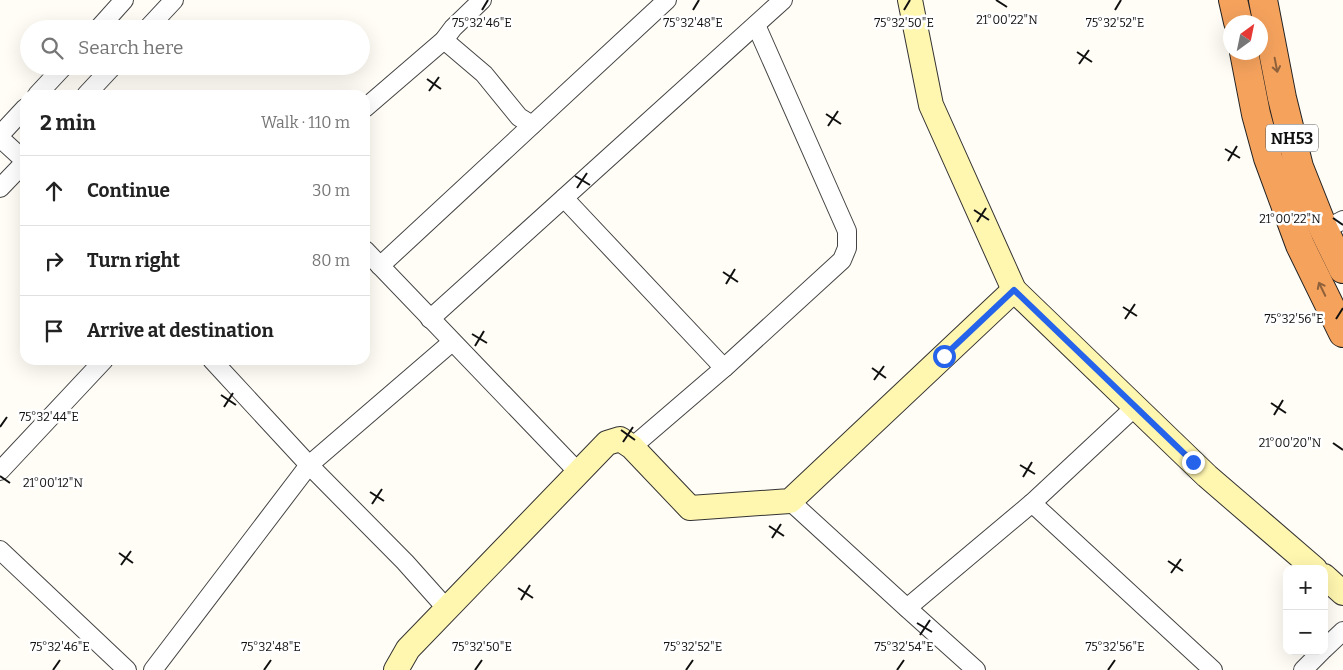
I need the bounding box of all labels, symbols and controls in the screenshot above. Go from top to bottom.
text: 21°00'22"N [976,13,1038,27]
north arrow [1223,15,1268,60]
text: 75°32'46"E [452,16,512,30]
text: 75°32'48"E [663,16,723,30]
text: 75°32'50"E [874,16,934,30]
text: 75°32'52"E [1086,16,1144,30]
search box [20,20,370,75]
icon: search [38,34,66,62]
text: Search here [78,36,183,59]
one-way arrow [1271,57,1281,73]
text: 2 min [40,110,96,136]
text: Walk · 110 m [261,113,350,132]
road number: NH53 [1266,125,1318,152]
icon: ahead [40,177,68,205]
text: Continue [87,179,170,202]
text: 30 m [312,181,350,200]
text: 21°00'22"N [1259,212,1321,226]
icon: right [40,247,68,275]
text: Turn right [87,249,180,272]
text: 80 m [312,251,350,270]
one-way arrow [1316,282,1326,297]
text: 75°32'56"E [1264,312,1324,326]
icon: arrive [40,317,68,345]
text: Arrive at destination [87,319,274,342]
route start [933,345,956,368]
text: 75°32'44"E [19,410,79,424]
text: 21°00'20"N [1259,436,1322,450]
route end [1182,451,1205,474]
text: 21°00'12"N [23,476,83,490]
map controls [1283,565,1328,655]
button: + [1283,565,1328,610]
button: − [1283,610,1328,655]
text: 75°32'46"E [30,640,90,654]
text: 75°32'48"E [241,640,301,654]
text: 75°32'50"E [452,640,512,654]
text: 75°32'52"E [664,640,722,654]
text: 75°32'54"E [875,640,934,654]
text: 75°32'56"E [1085,640,1145,654]

